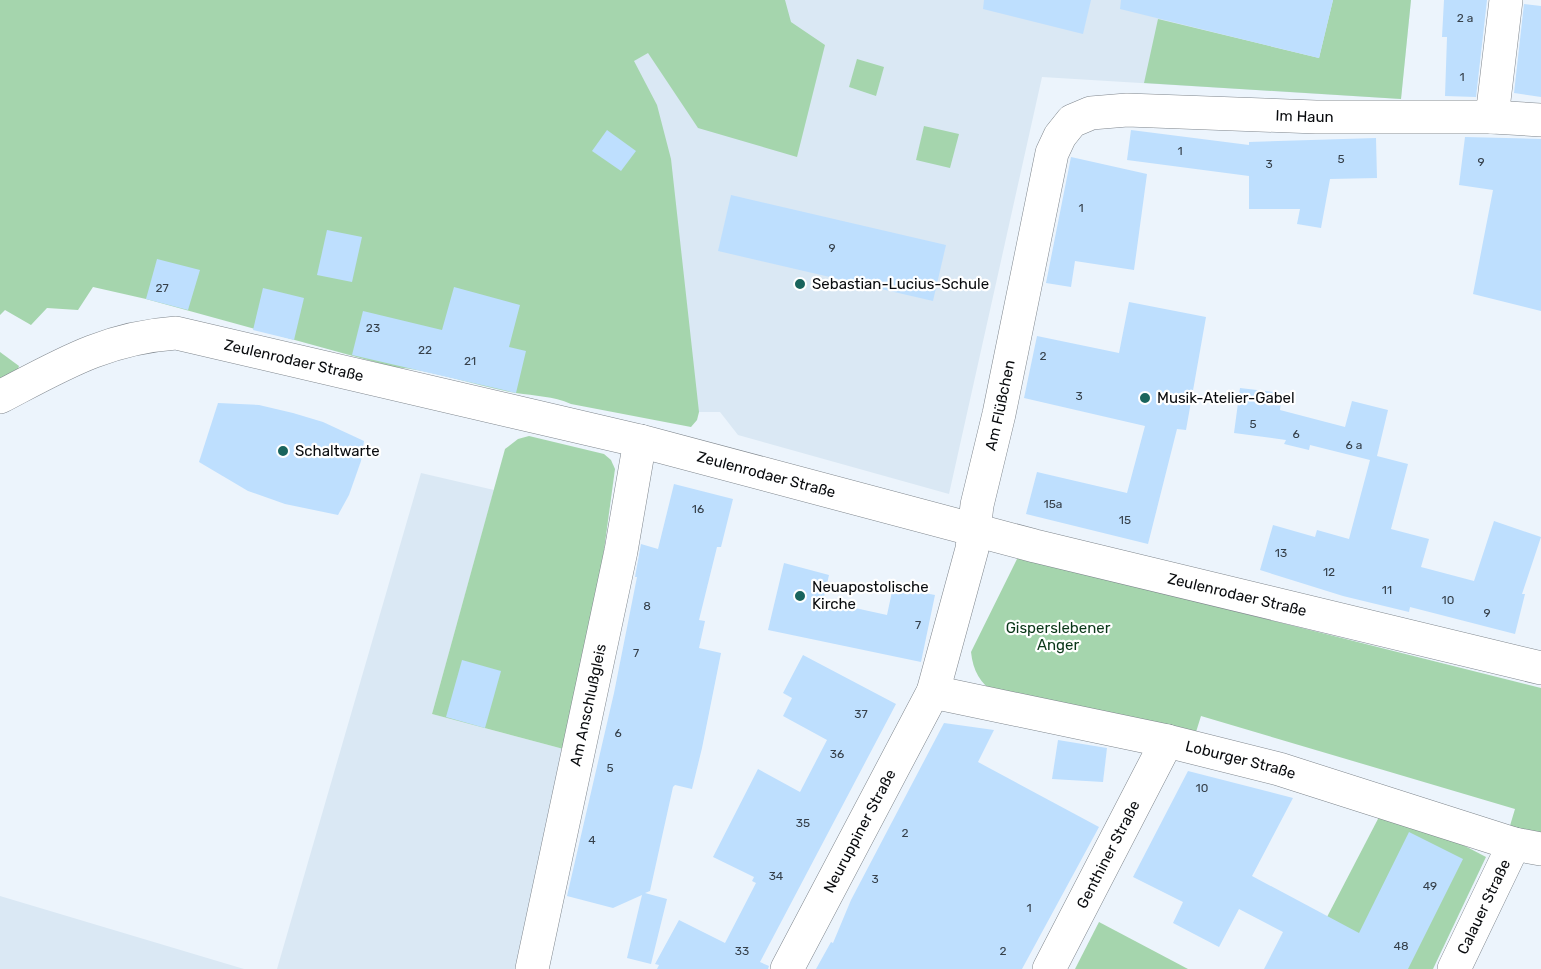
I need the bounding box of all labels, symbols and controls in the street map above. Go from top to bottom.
house number: 2 a [1457,11,1473,25]
house number: 1 [1459,70,1465,84]
street label: Im Haun [1275,107,1334,126]
house number: 1 [1177,144,1183,158]
house number: 5 [1337,152,1345,166]
house number: 9 [1477,155,1485,169]
house number: 3 [1265,157,1273,171]
house number: 1 [1078,201,1084,215]
house number: 9 [828,241,836,255]
place label: Sebastian-Lucius-Schule [812,275,989,293]
marker: Sebastian-Lucius-Schule [793,277,807,291]
house number: 27 [155,281,169,295]
house number: 23 [366,321,380,335]
street label: Zeulenrodaer Straße [222,336,365,385]
house number: 22 [418,343,432,357]
house number: 2 [1039,349,1047,363]
house number: 21 [464,354,476,368]
street label: Am Flüßchen [981,358,1019,452]
house number: 3 [1075,389,1083,403]
place label: Musik-Atelier-Gabel [1157,389,1295,407]
marker: Musik-Atelier-Gabel [1138,391,1152,405]
house number: 5 [1249,417,1257,431]
house number: 6 [1292,427,1300,441]
house number: 6 a [1346,438,1362,452]
place label: Schaltwarte [295,442,380,460]
marker: Schaltwarte [276,444,290,458]
street label: Zeulenrodaer Straße [695,448,837,502]
house number: 15a [1044,497,1062,511]
house number: 16 [692,502,704,516]
house number: 15 [1119,513,1131,527]
house number: 13 [1275,546,1287,560]
house number: 12 [1323,565,1335,579]
street label: Zeulenrodaer Straße [1166,569,1309,620]
place label: Neuapostolische Kirche [812,578,929,613]
house number: 11 [1382,583,1392,597]
marker: Neuapostolische Kirche [793,589,807,603]
house number: 10 [1442,593,1454,607]
house number: 8 [643,599,651,613]
house number: 9 [1483,606,1491,620]
house number: 7 [915,618,921,632]
park label: Gisperslebener Anger [1006,619,1111,654]
street label: Am Anschlußgleis [566,642,610,768]
house number: 7 [633,646,639,660]
house number: 37 [854,707,868,721]
house number: 6 [614,726,622,740]
street label: Loburger Straße [1184,737,1298,783]
house number: 36 [830,747,844,761]
house number: 5 [606,761,614,775]
street label: Neuruppiner Straße [820,766,900,896]
house number: 10 [1196,781,1208,795]
street label: Genthiner Straße [1073,797,1144,911]
house number: 35 [796,816,810,830]
house number: 2 [901,826,909,840]
house number: 4 [588,833,596,847]
street label: Calauer Straße [1453,856,1514,957]
house number: 34 [769,869,784,883]
house number: 3 [871,872,879,886]
house number: 49 [1423,879,1437,893]
house number: 1 [1026,901,1032,915]
house number: 48 [1393,939,1409,953]
house number: 33 [735,944,749,958]
house number: 2 [999,944,1007,958]

